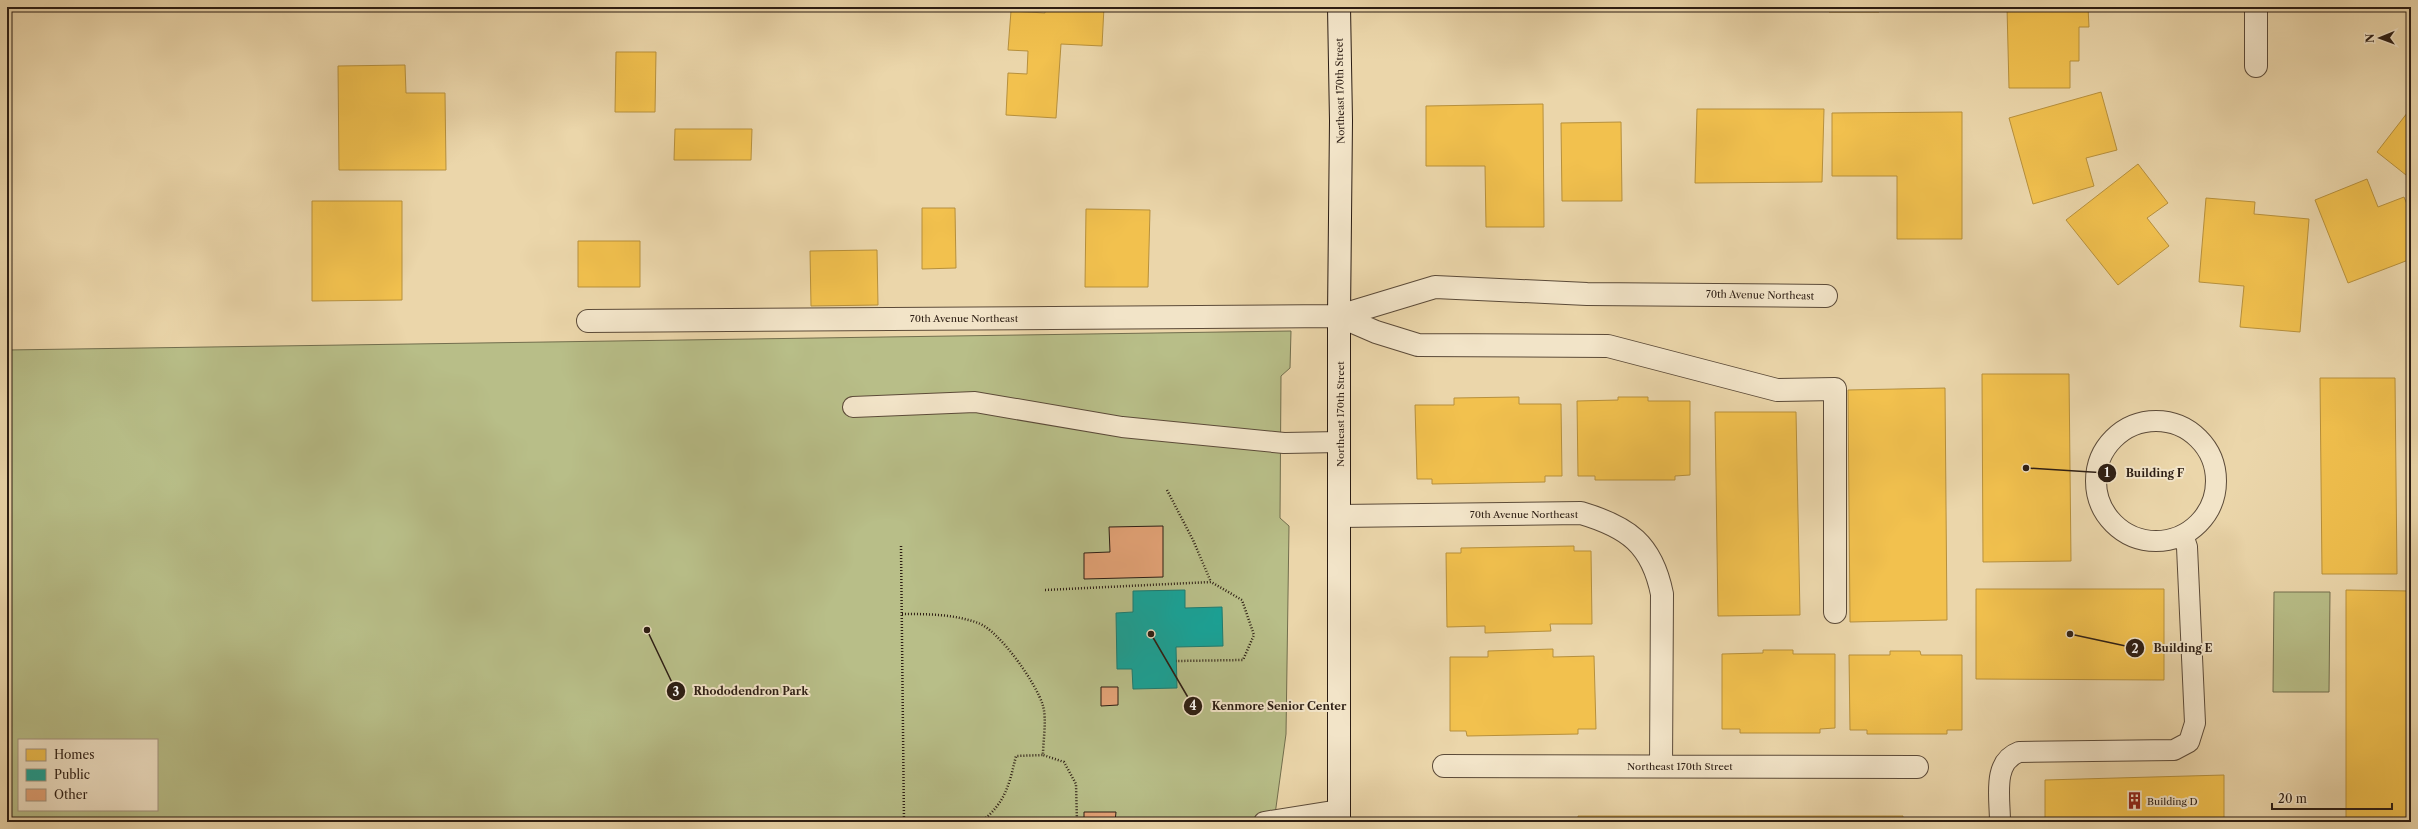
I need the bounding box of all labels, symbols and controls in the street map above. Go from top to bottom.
north arrow [2360,18,2400,58]
text: N [2363,33,2377,43]
street label: Northeast 170th Street [1333,38,1347,144]
street label: 70th Avenue Northeast [1706,288,1815,302]
street label: 70th Avenue Northeast [910,312,1019,325]
street label: Northeast 170th Street [1334,361,1347,467]
callout: Building F [2097,461,2192,484]
text: 1 [2104,465,2110,480]
text: Building F [2126,466,2185,480]
street label: 70th Avenue Northeast [1470,508,1579,521]
callout: Building E [2125,637,2220,660]
text: 2 [2131,641,2139,656]
text: Building E [2153,641,2213,655]
callout: Rhododendron Park [666,680,817,703]
text: 3 [673,684,680,699]
text: Rhododendron Park [694,684,809,698]
callout: Kenmore Senior Center [1183,694,1354,717]
text: 4 [1189,698,1197,713]
text: Kenmore Senior Center [1212,699,1347,713]
legend [18,739,158,811]
text: Homes [54,747,94,762]
street label: Northeast 170th Street [1627,760,1733,773]
text: Public [54,767,90,782]
scale bar [2272,785,2392,811]
text: Other [54,787,88,802]
building icon: Building D [2124,791,2144,811]
text: 20 m [2278,791,2307,806]
place label: Building D [2147,795,2198,808]

